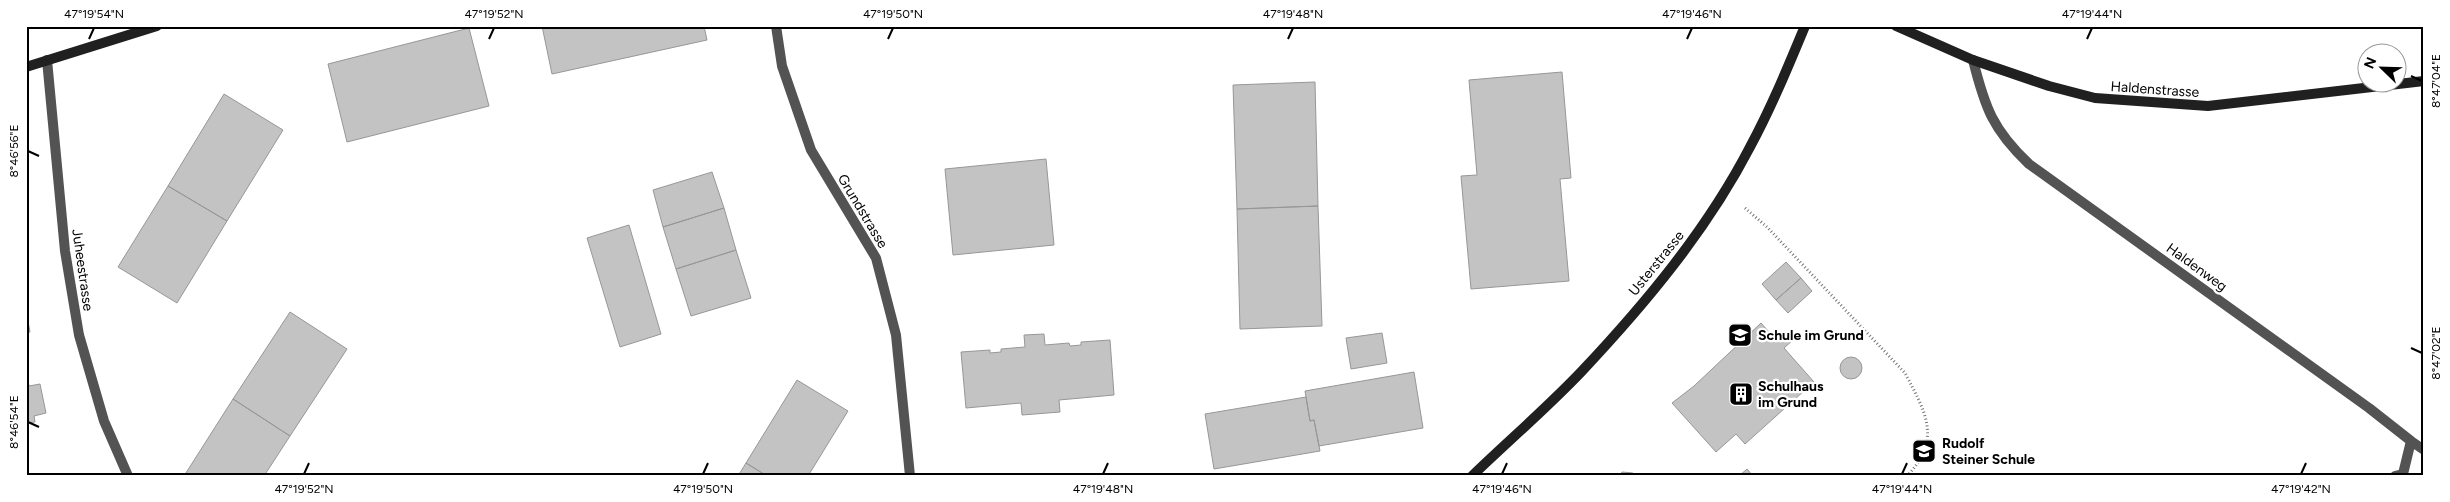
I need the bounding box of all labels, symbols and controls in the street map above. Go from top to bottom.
text: 47°19'54"N [64,7,124,21]
text: 47°19'52"N [464,7,524,21]
text: 47°19'50"N [863,7,923,21]
text: 47°19'48"N [1263,7,1323,21]
text: 47°19'46"N [1662,7,1722,21]
text: 47°19'44"N [2062,7,2122,21]
north arrow [2358,42,2408,92]
text: 8°47'04"E [2429,54,2443,108]
text: N [2361,55,2380,71]
street label: Haldenstrasse [2110,78,2200,101]
text: 8°46'56"E [7,124,21,178]
street label: Grundstrasse [834,171,892,252]
street label: Usterstrasse [1625,227,1688,299]
street label: Juheestrasse [68,228,97,312]
street label: Haldenweg [2163,240,2230,295]
school or university icon: Schule im Grund [1727,322,1753,348]
text: 8°47'02"E [2429,326,2443,380]
place label: Schule im Grund [1758,327,1864,344]
place label: Schulhaus im Grund [1758,378,1824,411]
building icon: Schulhaus im Grund [1728,381,1754,407]
text: 8°46'54"E [7,395,21,449]
place label: Rudolf Steiner Schule [1942,435,2035,468]
school or university icon: Rudolf Steiner Schule [1911,438,1937,464]
text: 47°19'52"N [274,482,334,496]
text: 47°19'50"N [673,482,733,496]
text: 47°19'48"N [1073,482,1133,496]
text: 47°19'46"N [1472,482,1532,496]
text: 47°19'44"N [1872,482,1932,496]
text: 47°19'42"N [2271,482,2331,496]

